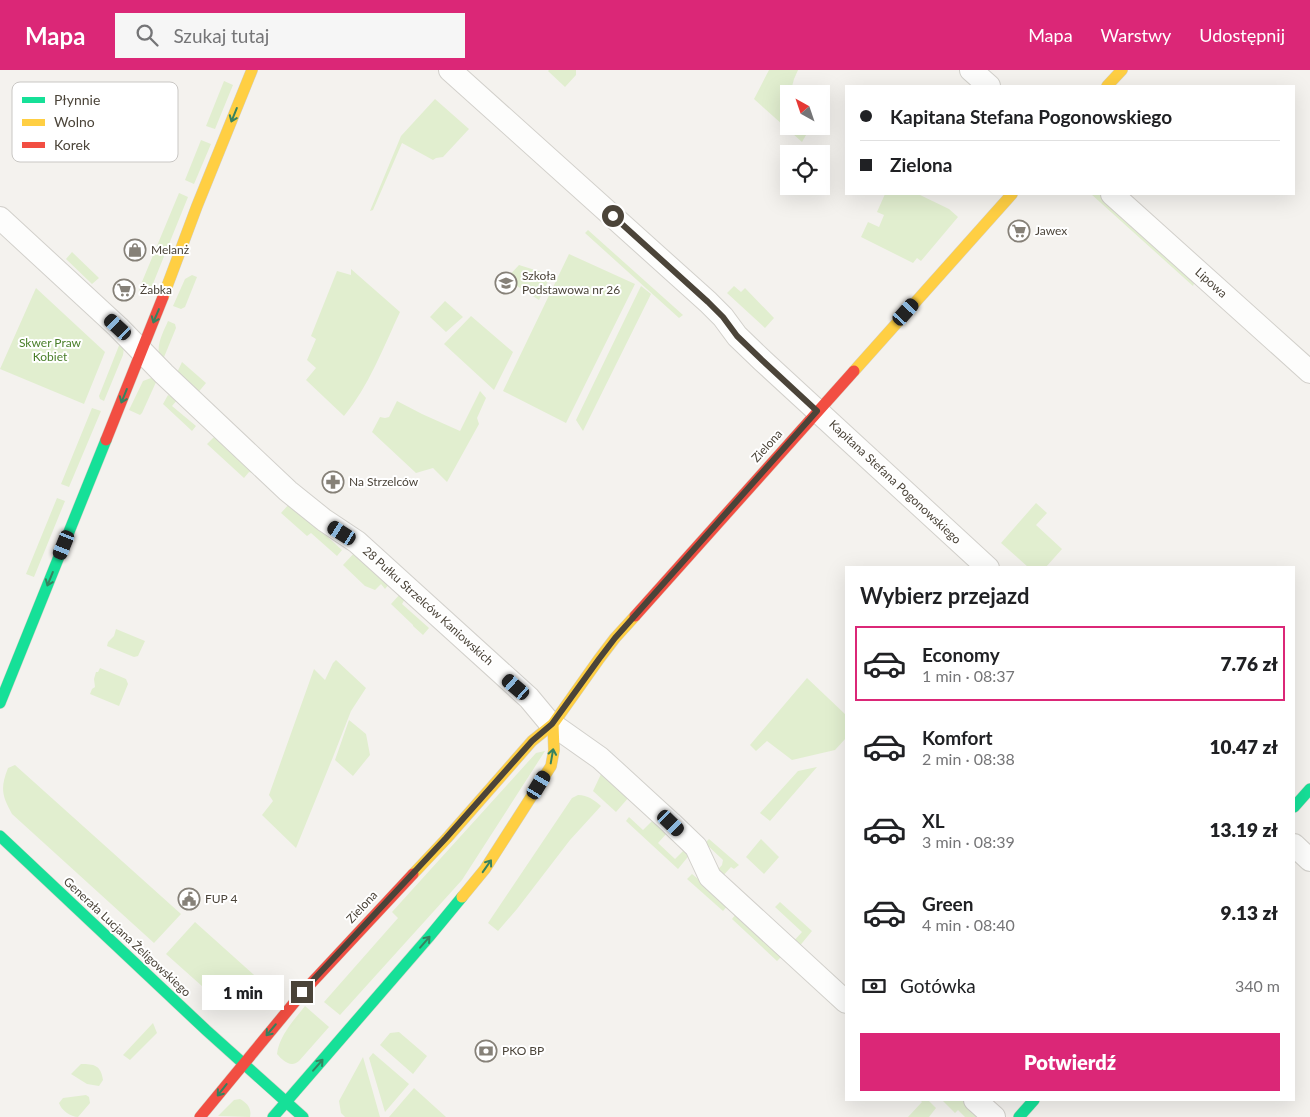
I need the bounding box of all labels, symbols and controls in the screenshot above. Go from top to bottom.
search box [115,13,465,58]
text: Mapa [25,21,85,50]
icon: search [133,21,161,49]
text: Szukaj tutaj [173,24,269,47]
text: Mapa [1028,24,1073,46]
text: Warstwy [1101,24,1171,46]
text: Udostępnij [1199,24,1285,46]
legend [12,82,178,162]
north arrow [780,85,830,135]
map controls [780,85,830,195]
text: Płynnie [54,91,100,108]
text: Kapitana Stefana Pogonowskiego [890,105,1172,128]
one-way arrow [228,107,238,122]
text: Wolno [54,113,95,130]
text: Korek [54,136,91,153]
button: locate [780,145,830,195]
text: Zielona [890,153,952,176]
route start [602,205,624,227]
supermarket icon: Jawex [1007,219,1031,243]
place label: Jawex [1035,223,1067,238]
shop icon: Melanż [123,238,147,262]
place label: Melanż [151,242,190,257]
street label: Lipowa [1192,264,1230,301]
place label: Szkoła Podstawowa nr 26 [522,268,620,297]
school or university icon: Szkoła Podstawowa nr 26 [494,271,518,295]
supermarket icon: Żabka [112,278,136,302]
place label: Żabka [140,282,172,297]
car [890,296,921,328]
one-way arrow [151,308,160,323]
car [101,311,134,343]
park label: Skwer Praw Kobiet [19,335,82,364]
one-way arrow [118,388,127,403]
street label: Kapitana Stefana Pogonowskiego [826,416,965,547]
street label: Zielona [748,426,785,465]
pharmacy icon: Na Strzelców [321,470,345,494]
place label: Na Strzelców [349,474,419,489]
car [325,519,358,547]
car [51,528,76,562]
street label: 28 Pułku Strzelców Kaniowskich [360,543,497,668]
one-way arrow [45,571,54,586]
text: Wybierz przejazd [860,582,1029,609]
icon: car [862,641,907,686]
text: Economy [922,643,1000,666]
text: 7.76 zł [1221,652,1278,675]
text: 1 min · 08:37 [922,666,1015,685]
car [499,671,532,703]
icon: car [862,724,907,769]
text: Komfort [922,726,993,749]
text: 10.47 zł [1210,735,1278,758]
one-way arrow [548,749,558,765]
text: 2 min · 08:38 [922,749,1015,768]
car [524,768,553,802]
car [654,807,687,839]
icon: car [862,807,907,852]
text: XL [922,809,945,832]
text: 13.19 zł [1210,818,1278,841]
text: 3 min · 08:39 [922,832,1015,851]
one-way arrow [482,859,492,873]
street label: Generała Lucjana Żeligowskiego [61,874,194,1000]
public building icon: FUP 4 [177,887,201,911]
street label: Zielona [343,887,380,926]
icon: car [862,890,907,935]
place label: FUP 4 [205,891,238,906]
text: Green [922,892,973,915]
text: 9.13 zł [1221,901,1278,924]
text: 4 min · 08:40 [922,915,1015,934]
one-way arrow [419,936,430,949]
icon: cash [860,972,888,1000]
callout: 1 min [202,974,284,1010]
text: Gotówka [900,974,976,997]
text: 340 m [1235,976,1280,995]
route end [291,981,313,1003]
text: 1 min [223,983,263,1002]
one-way arrow [266,1023,277,1036]
button: Potwierdź [860,1033,1280,1091]
bank icon: PKO BP [474,1039,498,1063]
place label: PKO BP [502,1043,544,1058]
one-way arrow [312,1059,323,1072]
one-way arrow [216,1084,227,1097]

